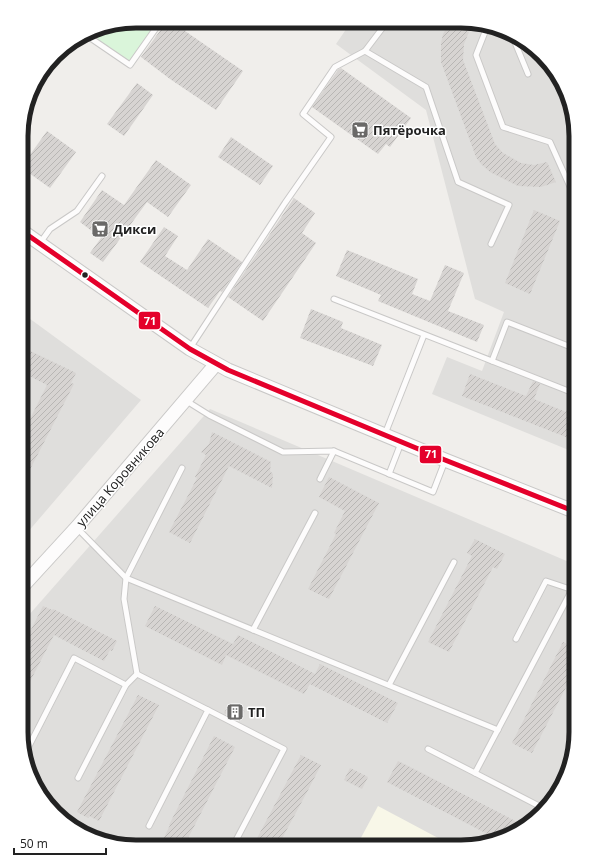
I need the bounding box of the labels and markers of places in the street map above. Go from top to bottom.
supermarket icon: Пятёрочка [350,120,370,140]
place label: Пятёрочка [373,121,446,139]
supermarket icon: Дикси [90,219,110,239]
place label: Дикси [113,220,156,238]
unlabelled marker [80,270,90,280]
building icon: ТП [225,702,245,722]
place label: ТП [248,703,265,721]

